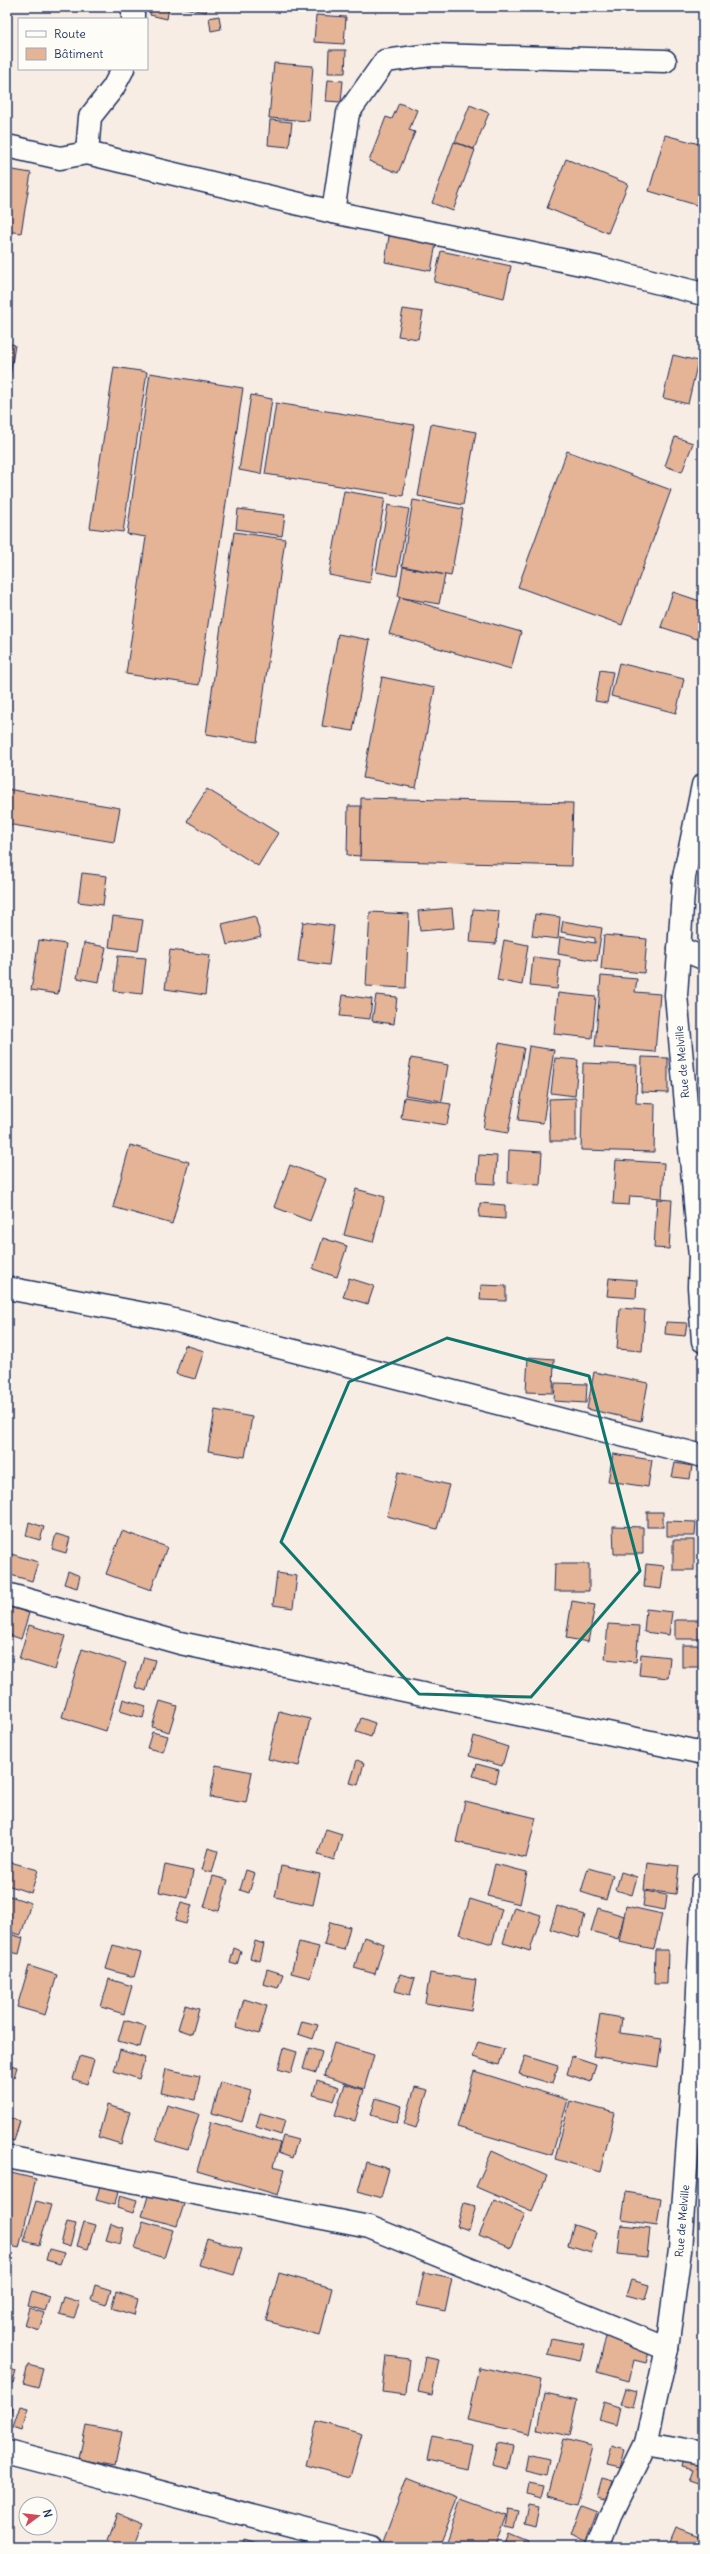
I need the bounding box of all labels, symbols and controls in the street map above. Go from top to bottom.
legend [18,18,148,70]
text: Route [54,26,86,41]
text: Bâtiment [54,46,103,61]
street label: Rue de Melville [672,1025,692,1099]
street label: Rue de Melville [672,2184,692,2258]
north arrow [18,2496,58,2536]
text: N [40,2508,55,2519]

